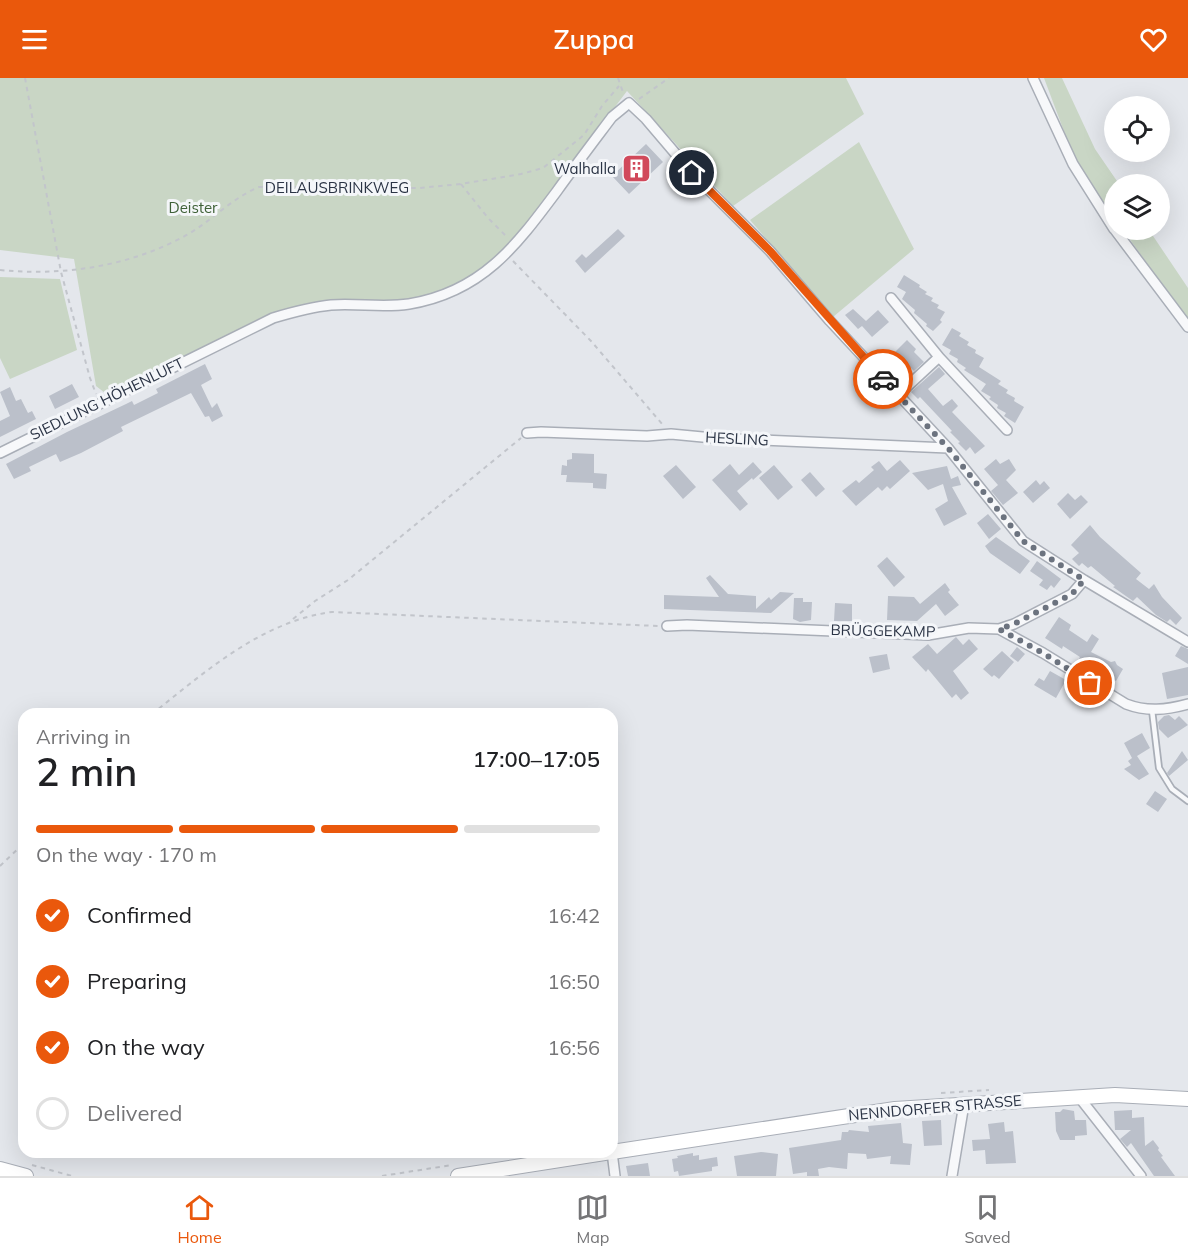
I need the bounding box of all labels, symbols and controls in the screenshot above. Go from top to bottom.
text: Zuppa [553,22,635,56]
icon: menu [18,23,51,56]
icon: heart [1137,23,1170,56]
map controls [1104,96,1170,240]
button: locate [1104,96,1170,162]
pin [666,147,717,198]
building icon: Walhalla [621,153,653,185]
icon: home [675,156,708,189]
place label: Walhalla [554,159,616,178]
button: layers [1104,174,1170,240]
street label: DEILAUSBRINKWEG [265,178,409,197]
park label: Deister [168,198,218,217]
courier [853,349,913,409]
street label: SIEDLUNG HÖHENLUFT [27,353,187,444]
icon: car [867,363,900,396]
street label: HESLING [705,427,769,450]
street label: BRÜGGEKAMP [830,620,936,641]
pin [1064,657,1115,708]
icon: bag [1073,666,1106,699]
text: Arriving in [36,724,131,749]
text: 17:00–17:05 [473,745,600,773]
text: 2 min [36,747,137,796]
text: On the way · 170 m [36,842,217,867]
icon: check [36,899,69,932]
text: Confirmed [87,901,192,929]
text: 16:42 [547,903,600,928]
icon: check [36,965,69,998]
text: Preparing [87,967,187,995]
text: 16:50 [547,969,600,994]
icon: check [36,1031,69,1064]
text: On the way [87,1033,205,1061]
text: 16:56 [547,1035,600,1060]
street label: NENNDORFER STRASSE [847,1090,1023,1125]
text: Delivered [87,1099,182,1127]
tab: Home [177,1191,222,1247]
tab: Map [576,1191,609,1247]
tab: Saved [964,1191,1011,1247]

